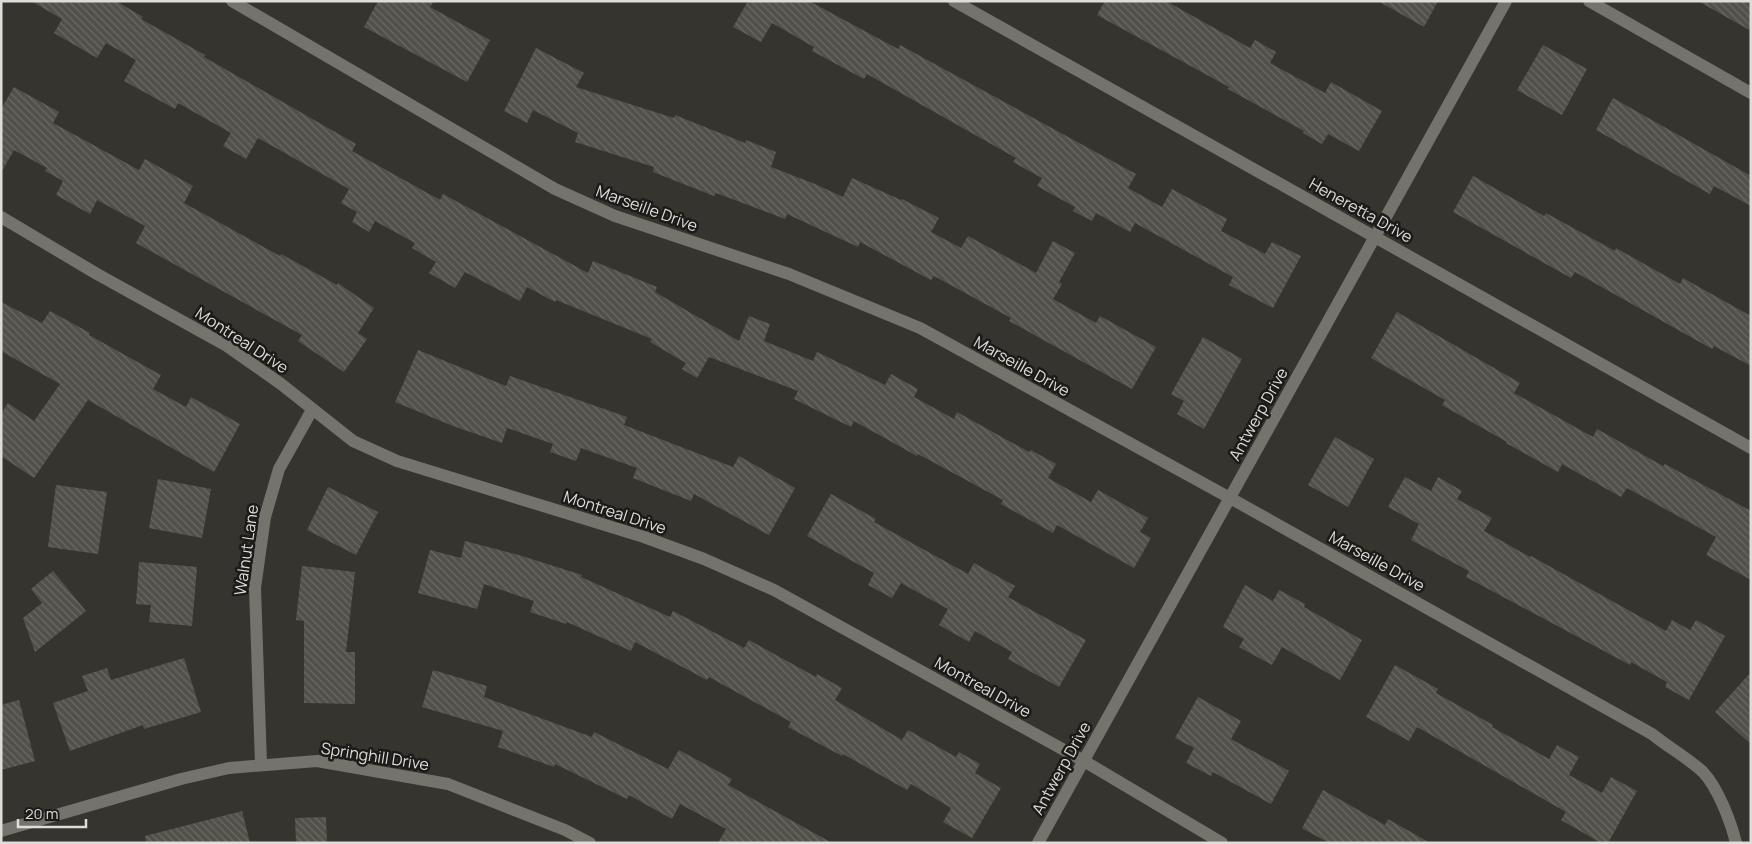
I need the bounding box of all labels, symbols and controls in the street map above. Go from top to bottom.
street label: Heneretta Drive [1305,172,1417,248]
street label: Marseille Drive [593,179,701,237]
street label: Montreal Drive [191,302,293,378]
street label: Marseille Drive [970,331,1074,401]
street label: Antwerp Drive [1223,364,1293,464]
street label: Montreal Drive [561,485,669,539]
street label: Walnut Lane [229,503,263,597]
street label: Marseille Drive [1325,526,1429,596]
street label: Montreal Drive [931,651,1035,723]
street label: Antwerp Drive [1026,718,1096,818]
street label: Springhill Drive [319,737,431,775]
scale bar [18,796,85,828]
text: 20 m [25,803,58,824]

